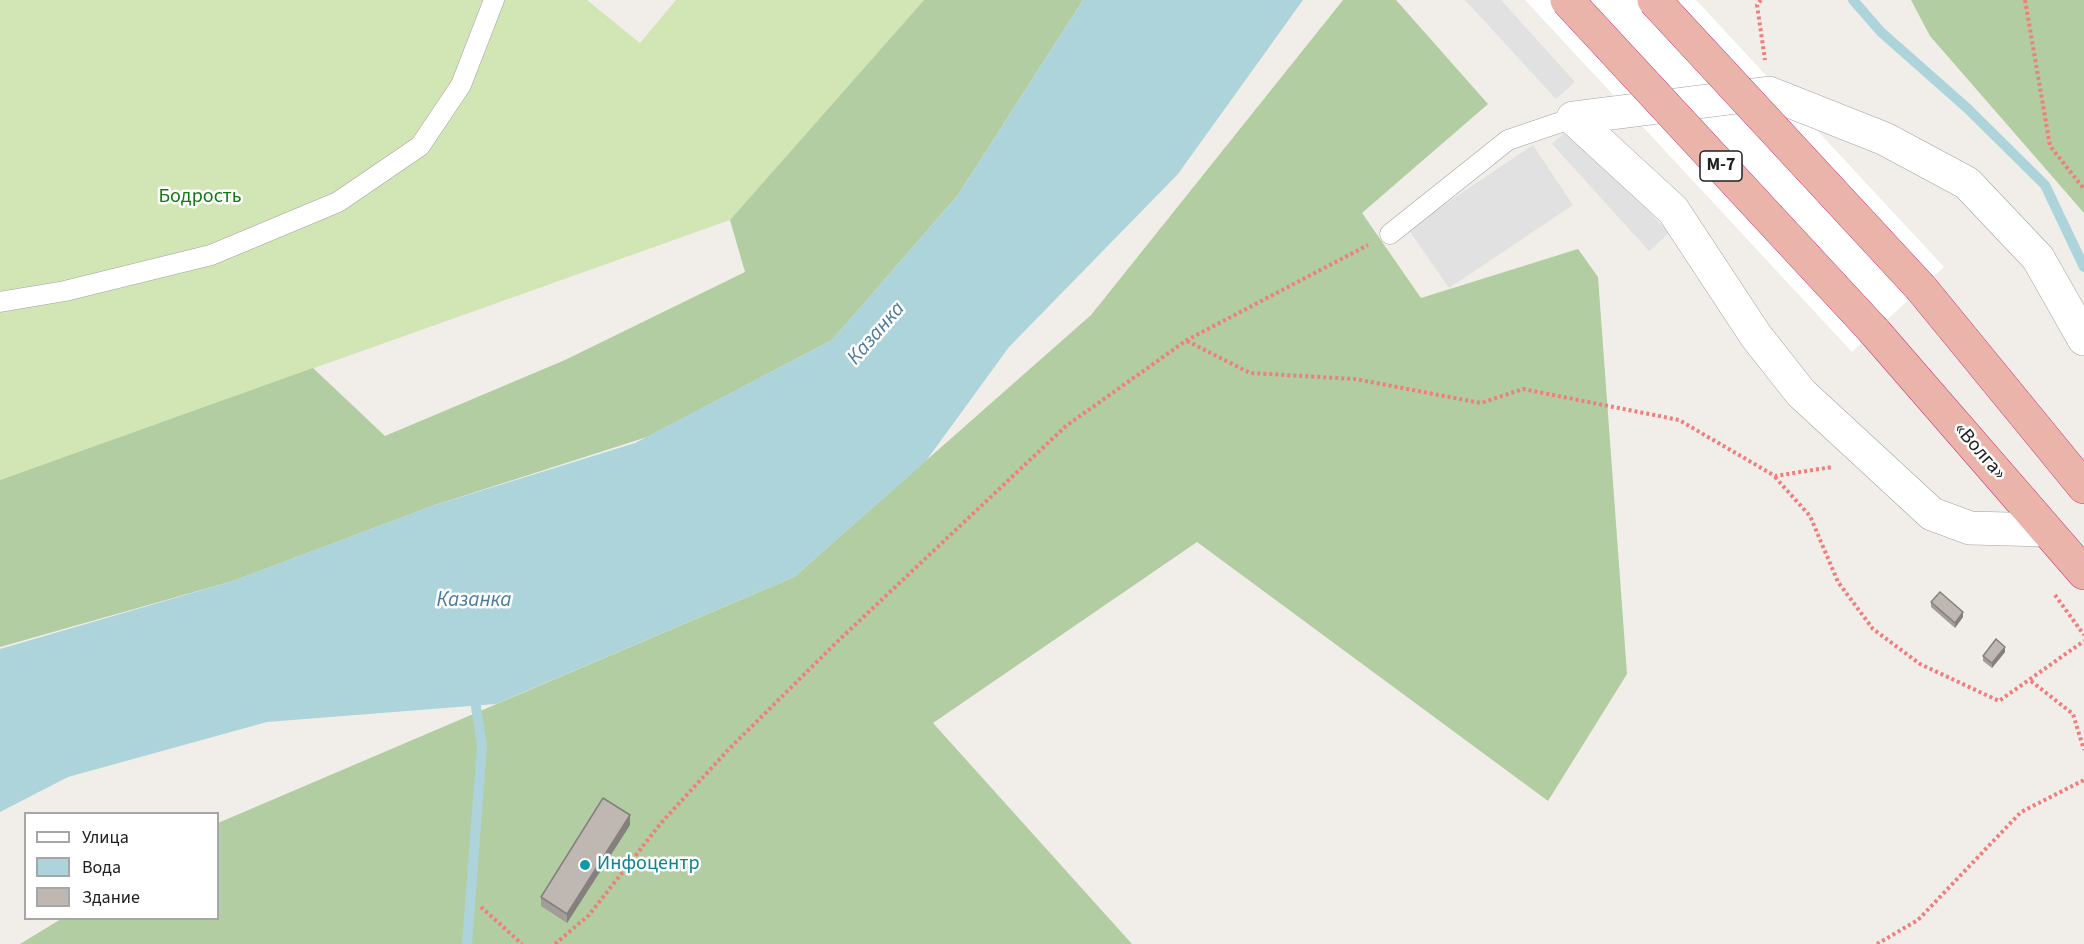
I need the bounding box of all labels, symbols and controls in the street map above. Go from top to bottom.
road number: М-7 [1700,151,1742,181]
park label: Бодрость [158,186,242,210]
water label: Казанка [843,297,911,371]
street label: «Волга» [1948,418,2010,486]
water label: Казанка [436,588,512,614]
legend [24,812,219,920]
text: Улица [82,825,129,850]
place label: Инфоцентр [597,853,700,877]
text: Вода [82,855,121,880]
marker: Инфоцентр [578,858,592,872]
text: Здание [82,885,140,910]

